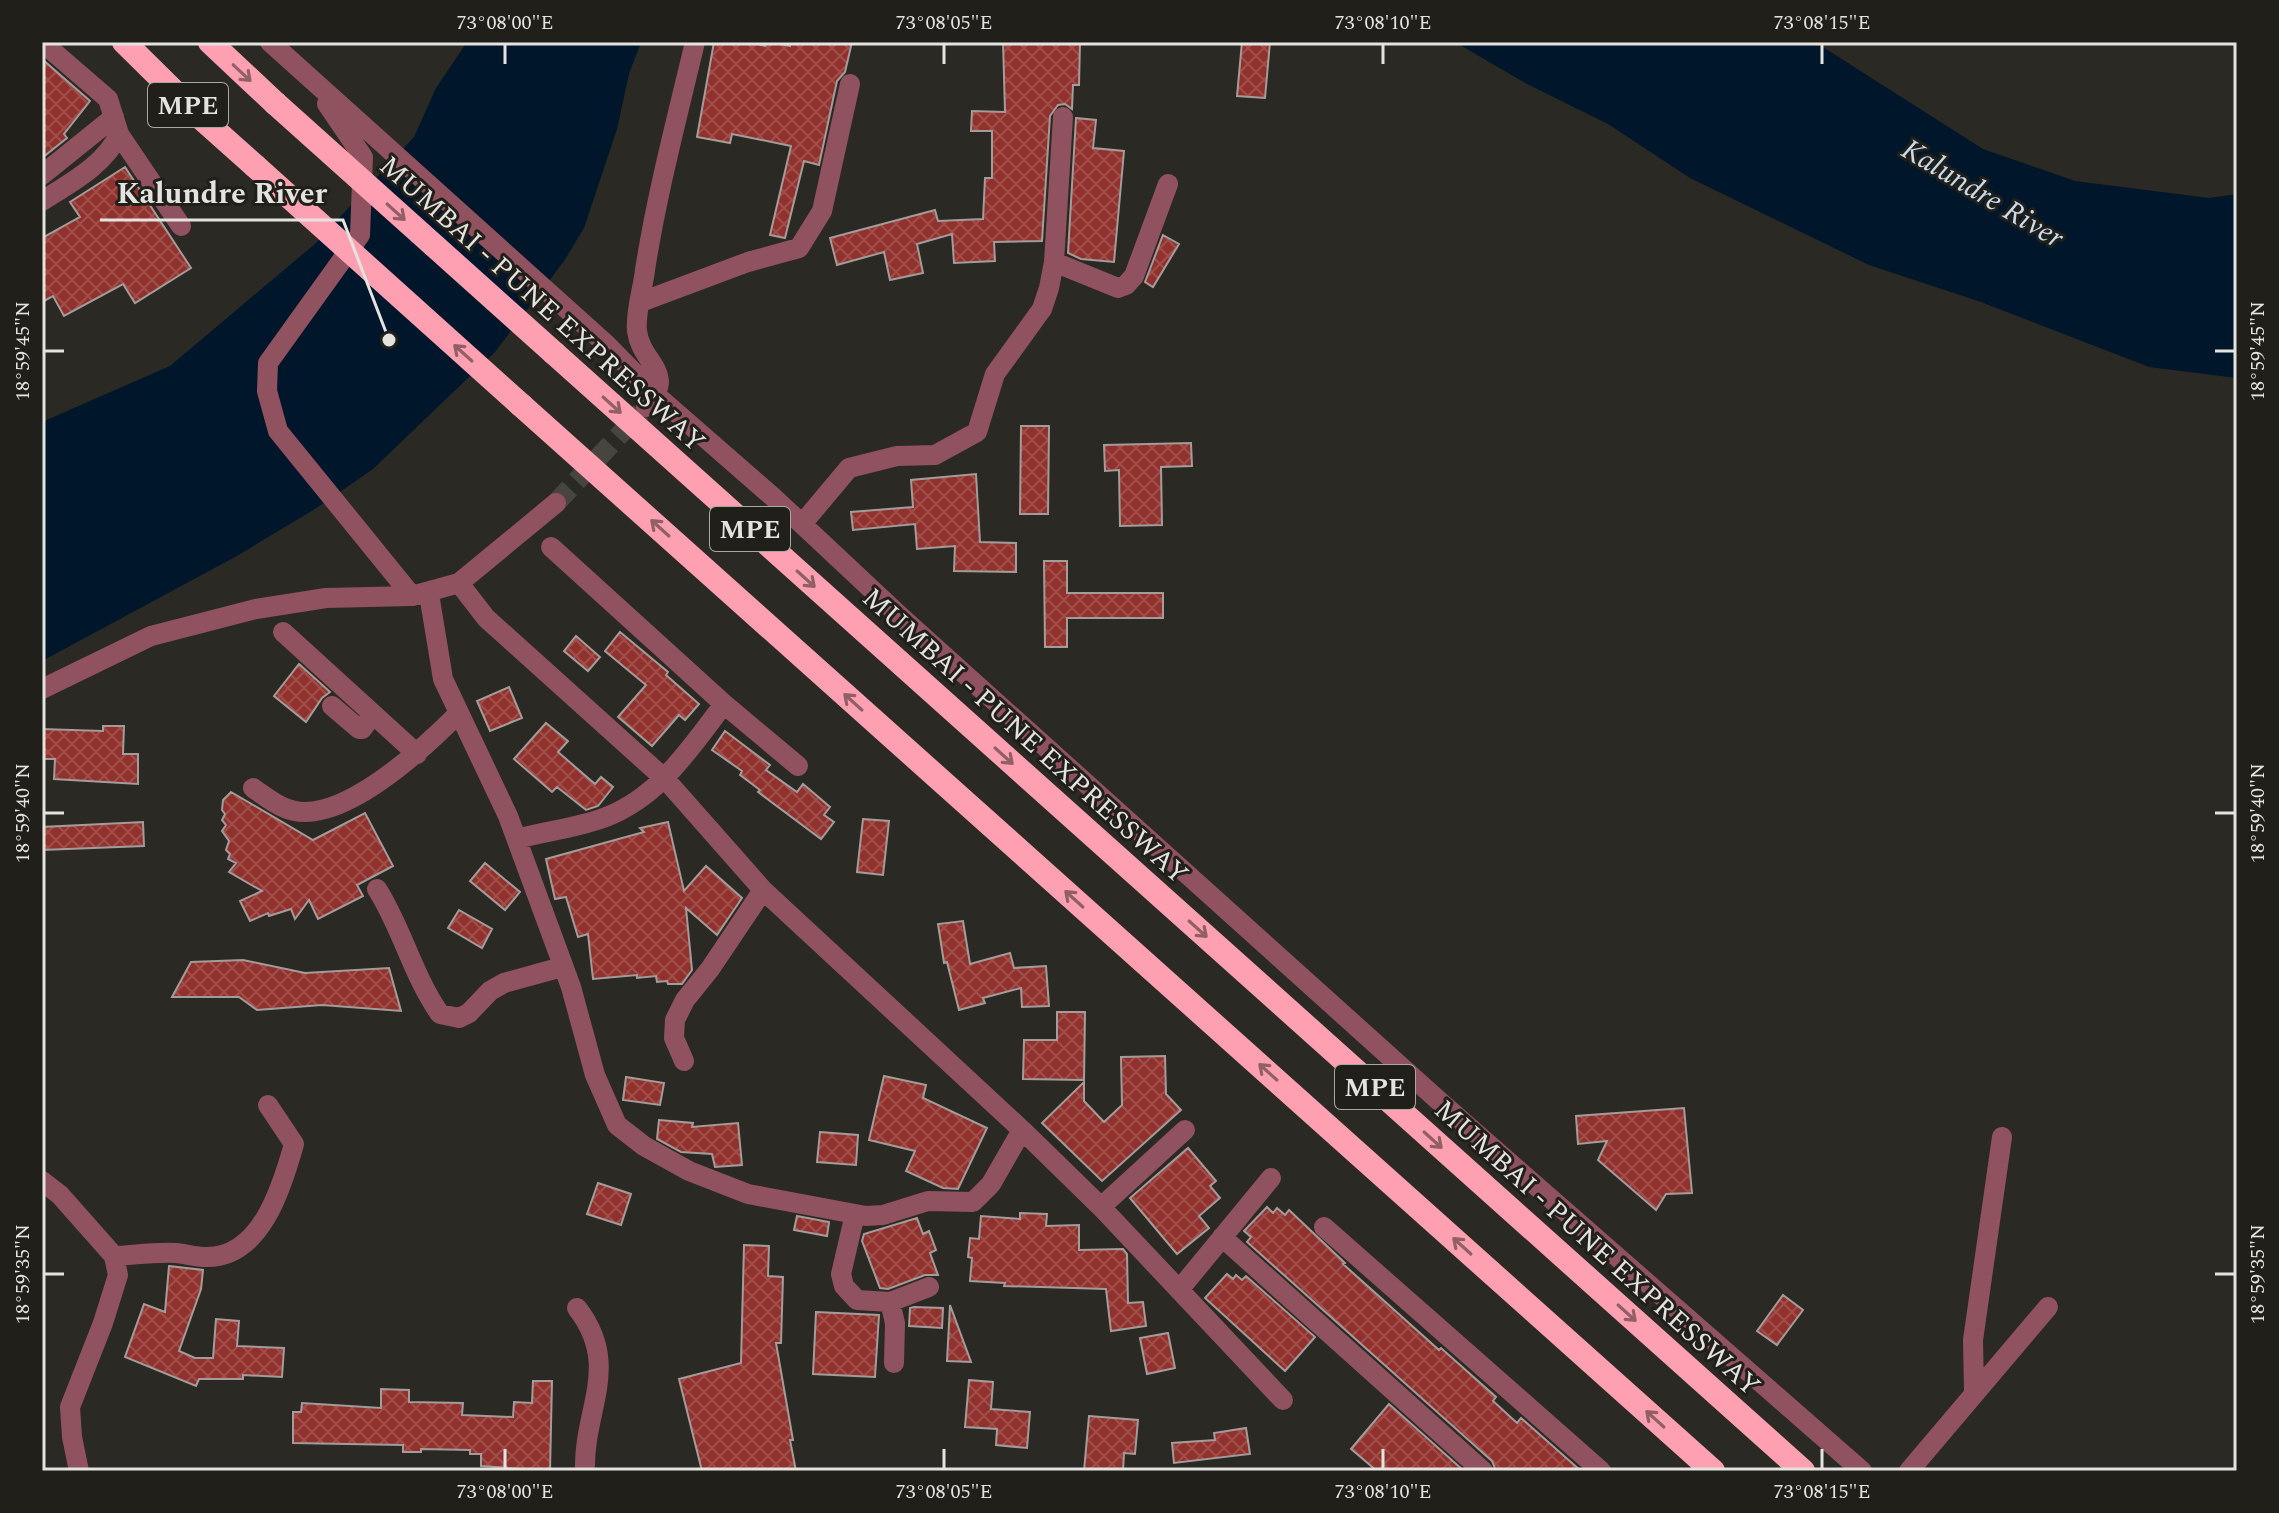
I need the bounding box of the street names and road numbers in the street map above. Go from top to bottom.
road number: MPE [148,83,228,127]
street label: MUMBAI - PUNE EXPRESSWAY [369,145,715,463]
road number: MPE [710,507,790,551]
street label: MUMBAI - PUNE EXPRESSWAY [852,577,1198,895]
road number: MPE [1335,1065,1415,1109]
street label: MUMBAI - PUNE EXPRESSWAY [1424,1089,1770,1407]

